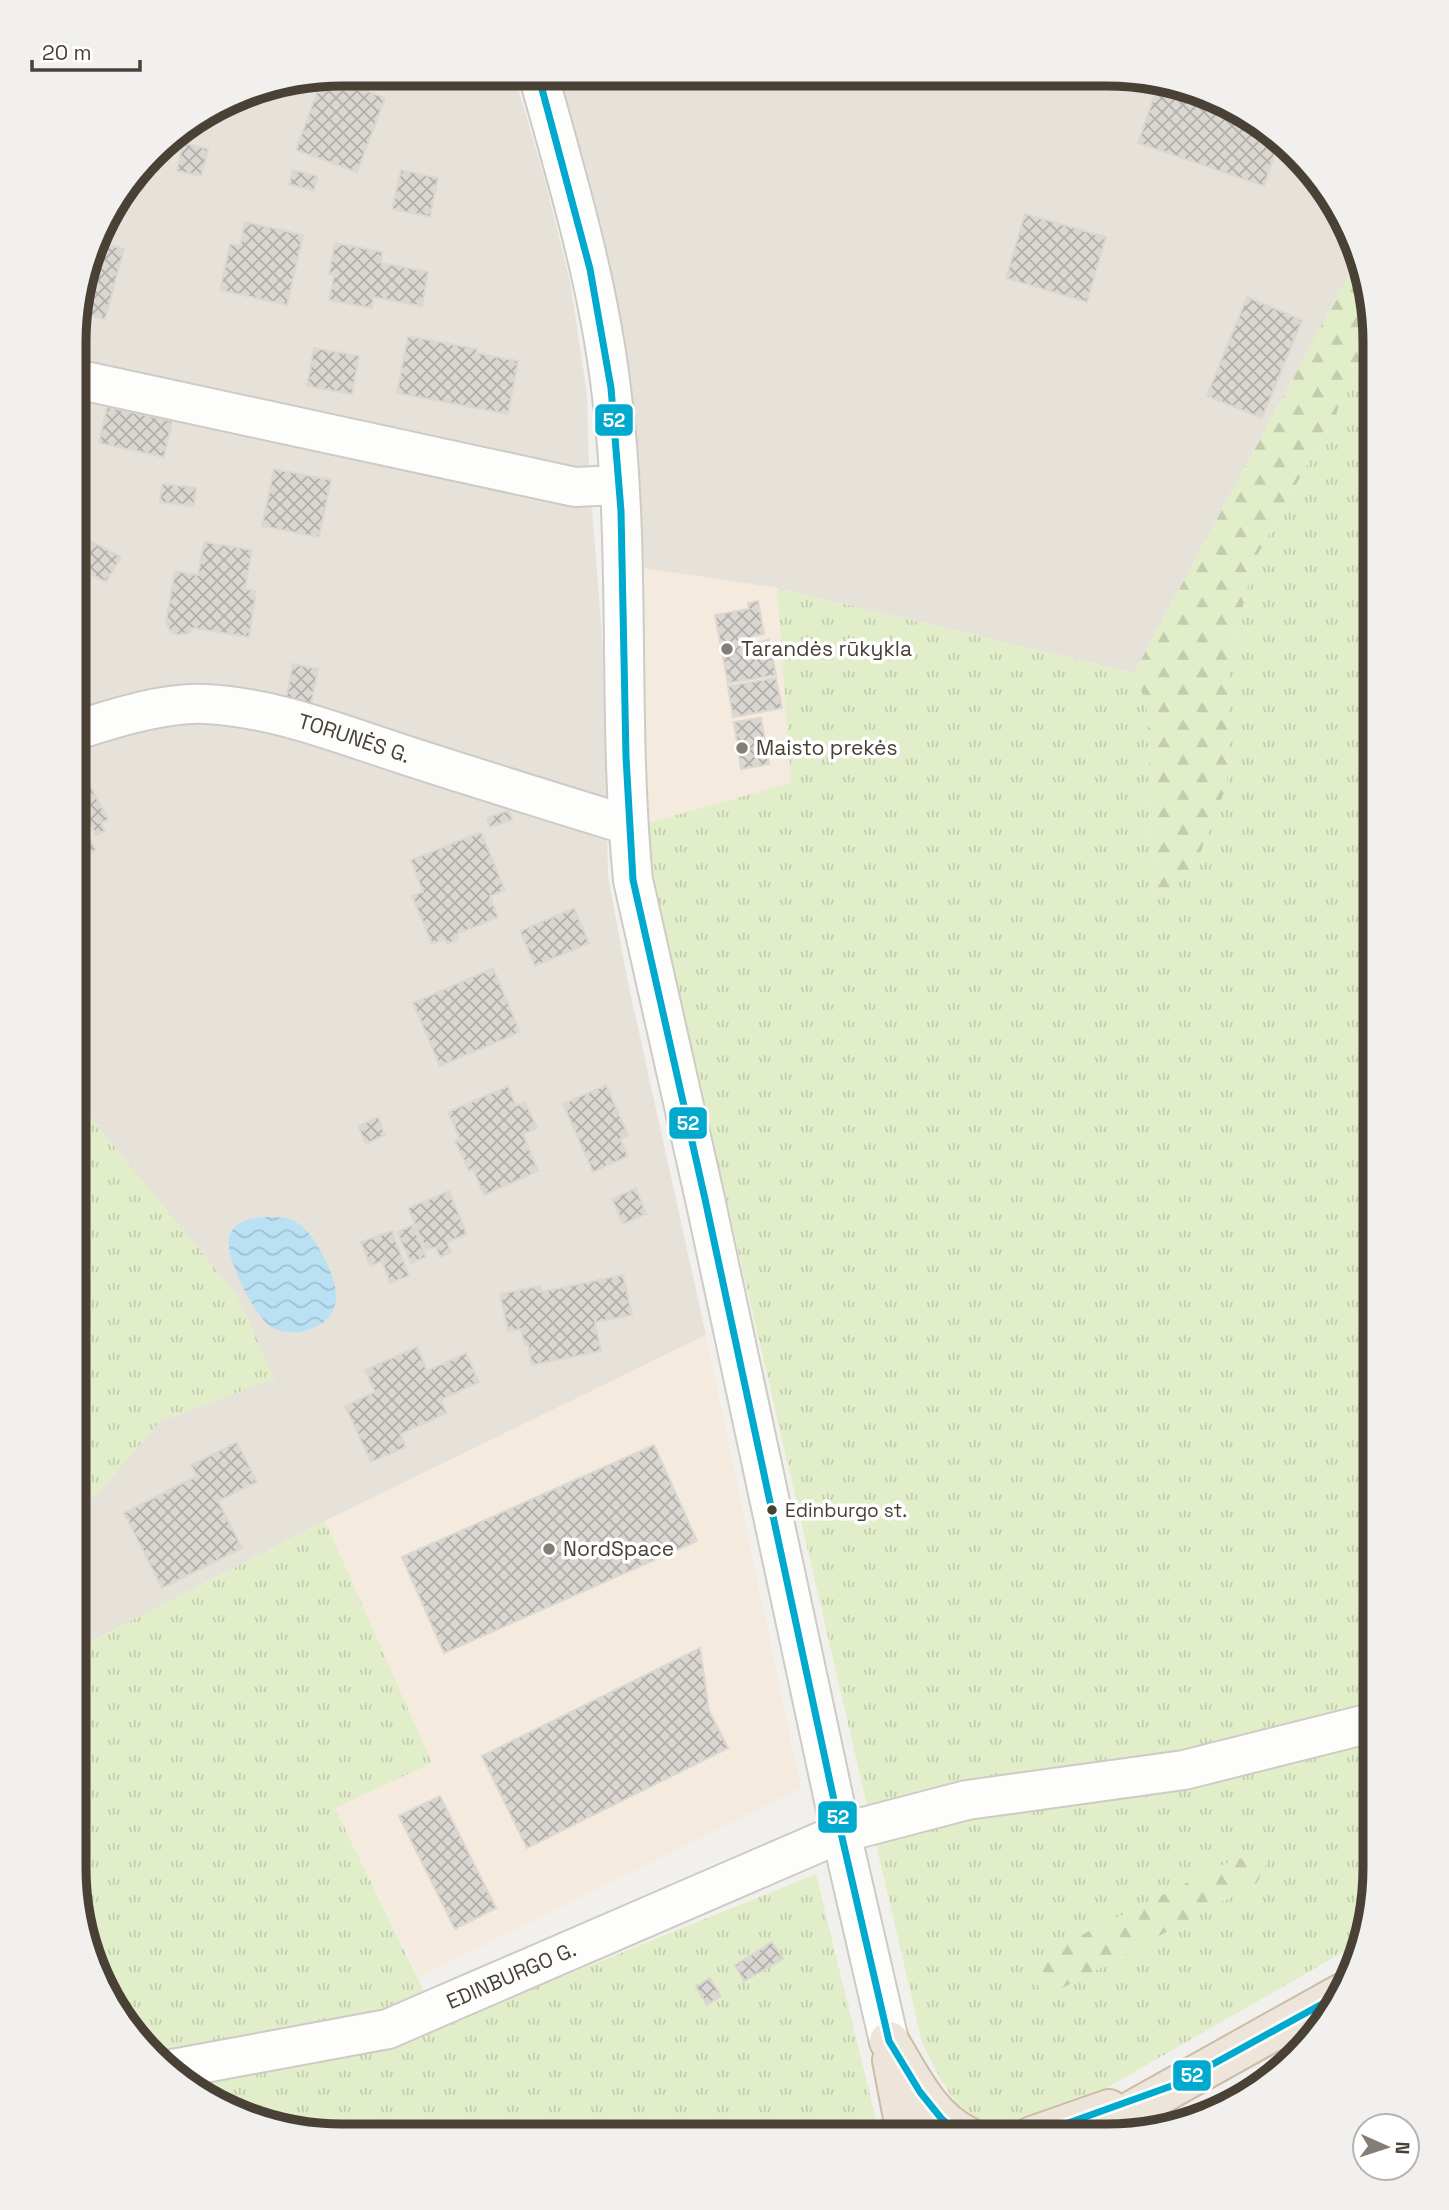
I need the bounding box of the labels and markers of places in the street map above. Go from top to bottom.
place label: Tarandės rūkykla [741,635,912,662]
marker: Tarandės rūkykla [719,641,735,657]
place label: Maisto prekės [756,734,898,761]
marker: Maisto prekės [734,740,750,756]
place label: Edinburgo st. [785,1498,907,1523]
marker: Edinburgo st. [765,1503,779,1517]
place label: NordSpace [563,1535,674,1562]
marker: NordSpace [541,1541,557,1557]

